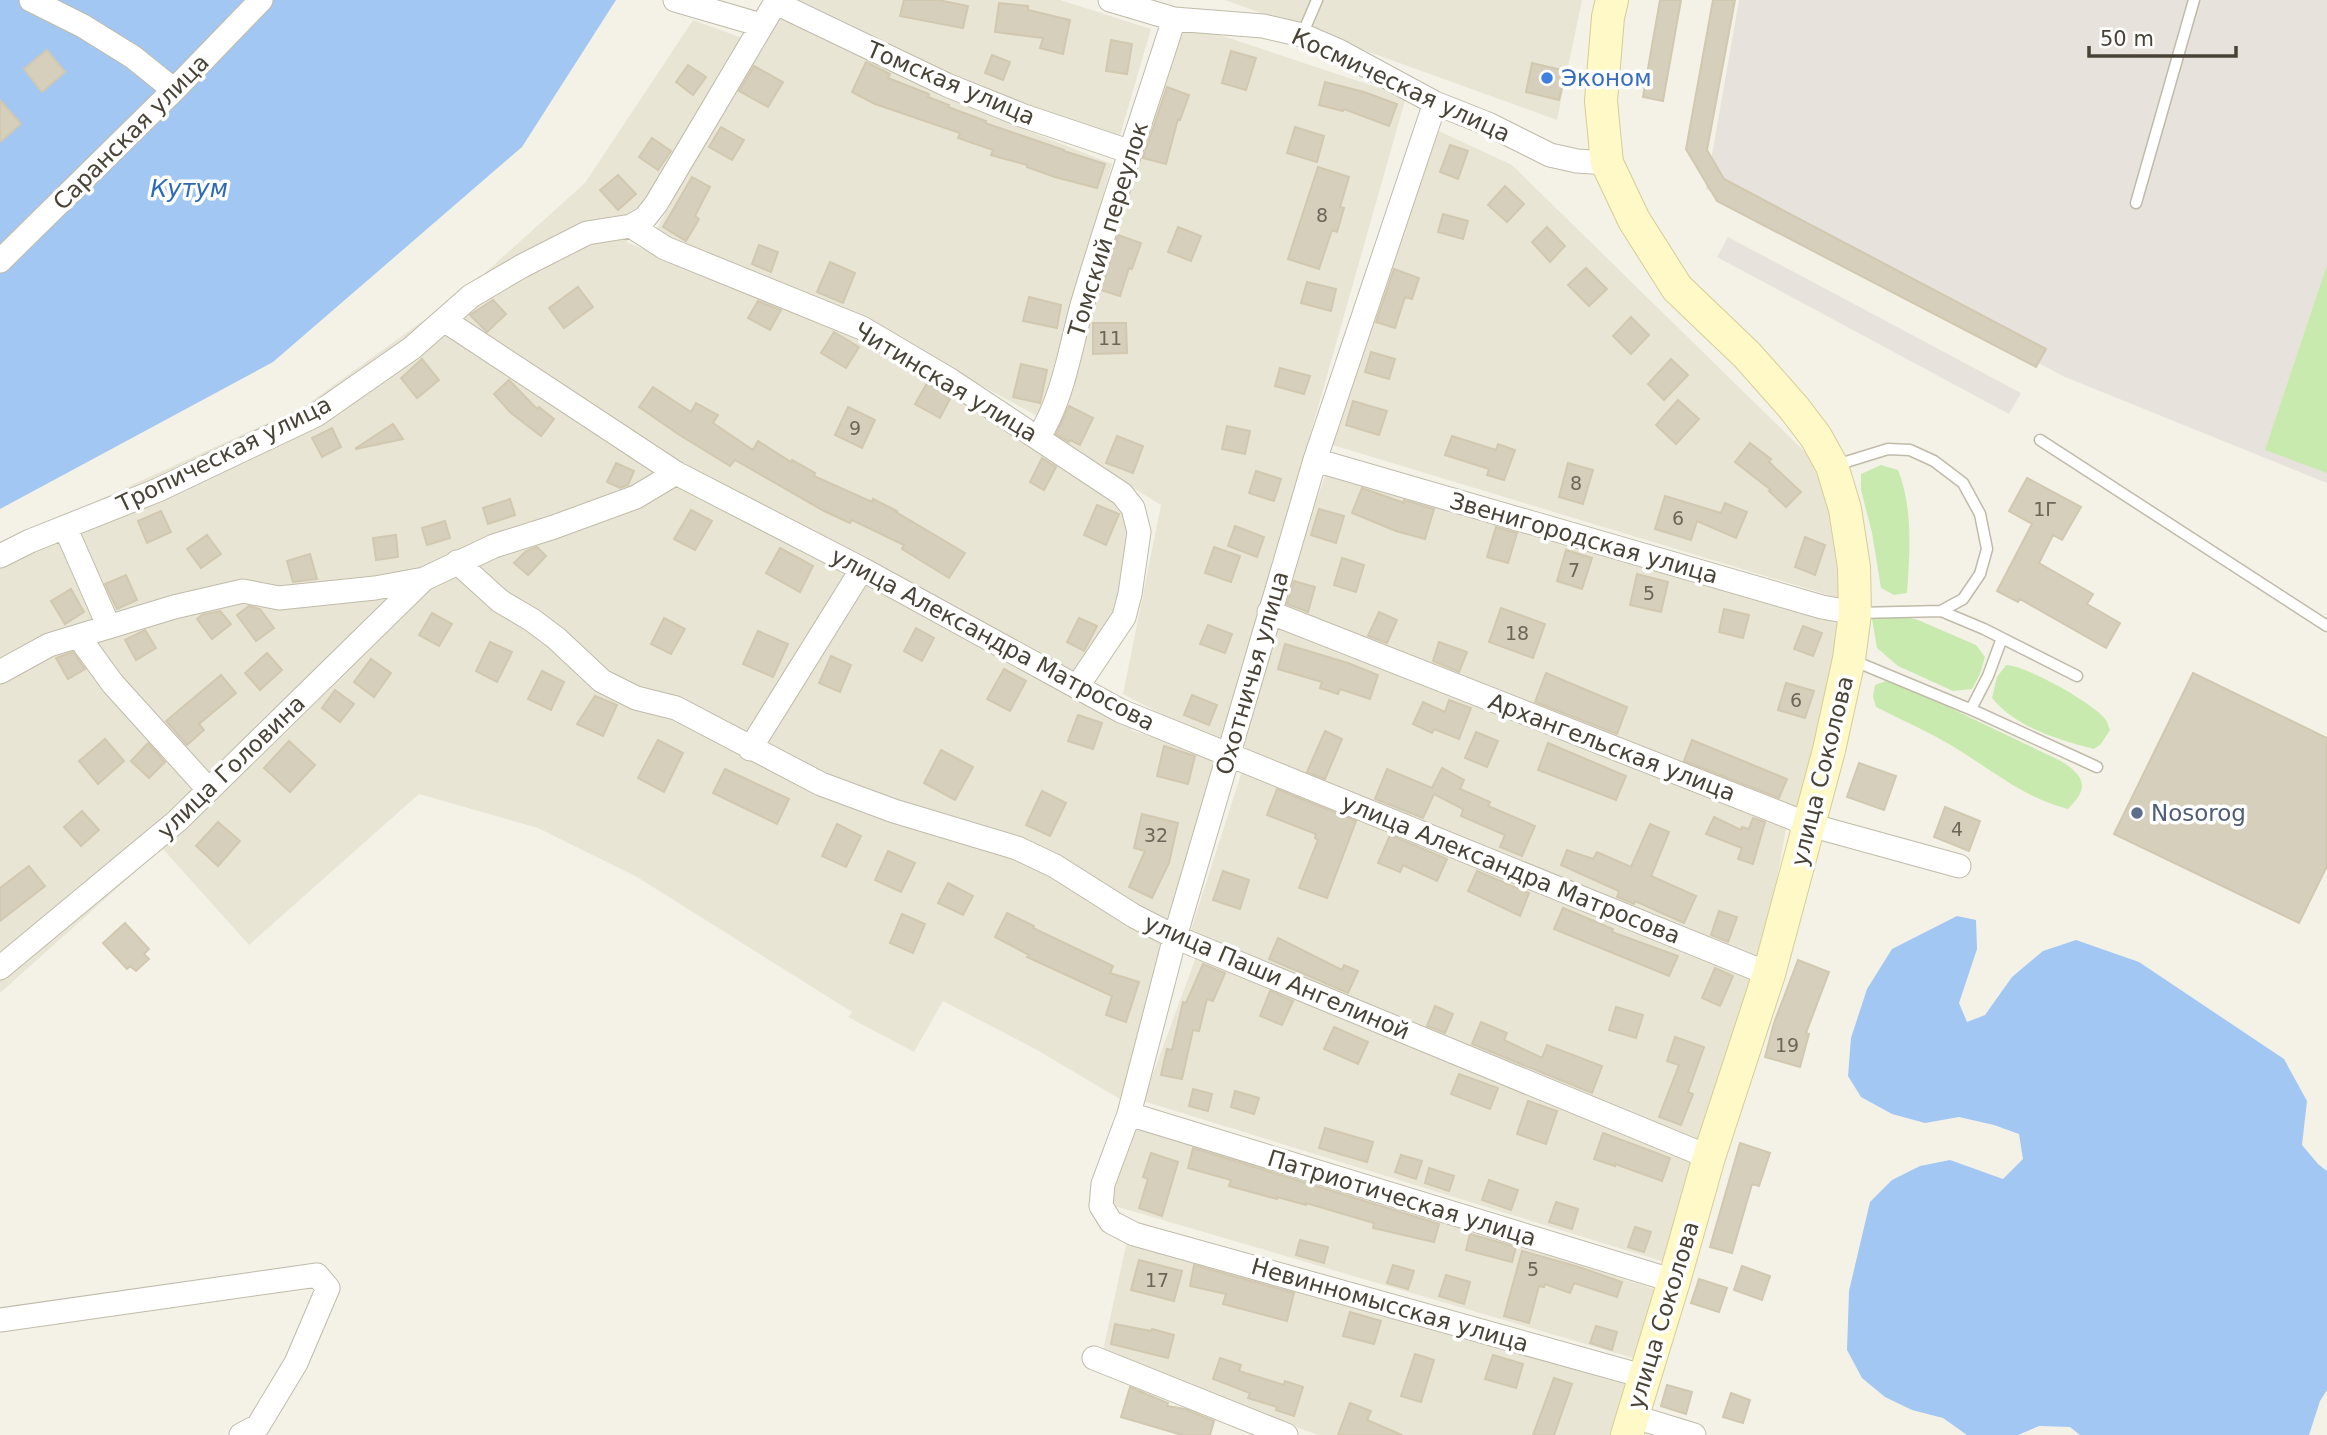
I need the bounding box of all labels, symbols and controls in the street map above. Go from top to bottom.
scale bar [2089,14,2236,58]
street label: Космическая улица [1288,23,1514,147]
text: 50 m [2100,27,2154,51]
street label: Томская улица [862,35,1039,130]
street label: Саранская улица [48,49,214,215]
place label: Эконом [1561,65,1651,91]
marker: Эконом [1539,70,1555,86]
street label: Томский переулок [1063,118,1153,341]
water label: Кутум [150,175,228,203]
house number: 8 [1316,204,1328,226]
street label: Читинская улица [850,317,1042,447]
house number: 11 [1098,327,1122,349]
street label: Тропическая улица [112,391,335,518]
house number: 9 [849,417,861,439]
house number: 8 [1570,472,1582,494]
street label: Звенигородская улица [1447,487,1721,589]
house number: 1Г [2033,498,2057,520]
house number: 6 [1672,507,1684,529]
street label: улица Александра Матросова [827,542,1159,736]
house number: 7 [1568,559,1580,581]
street label: Охотничья улица [1210,568,1294,778]
house number: 5 [1643,582,1655,604]
house number: 18 [1505,622,1529,644]
street label: улица Соколова [1786,673,1858,869]
street label: Архангельская улица [1485,688,1739,806]
house number: 6 [1790,689,1802,711]
street label: улица Головина [152,690,310,844]
street label: улица Александра Матросова [1338,789,1684,949]
place label: Nosorog [2151,800,2246,826]
marker: Nosorog [2129,805,2145,821]
house number: 4 [1951,818,1963,840]
house number: 32 [1144,824,1168,846]
street label: улица Паши Ангелиной [1140,909,1414,1045]
house number: 19 [1775,1034,1799,1056]
street label: Патриотическая улица [1265,1145,1539,1251]
street label: улица Соколова [1622,1218,1704,1412]
street label: Невинномысская улица [1248,1253,1532,1357]
house number: 5 [1527,1258,1539,1280]
house number: 17 [1145,1269,1169,1291]

